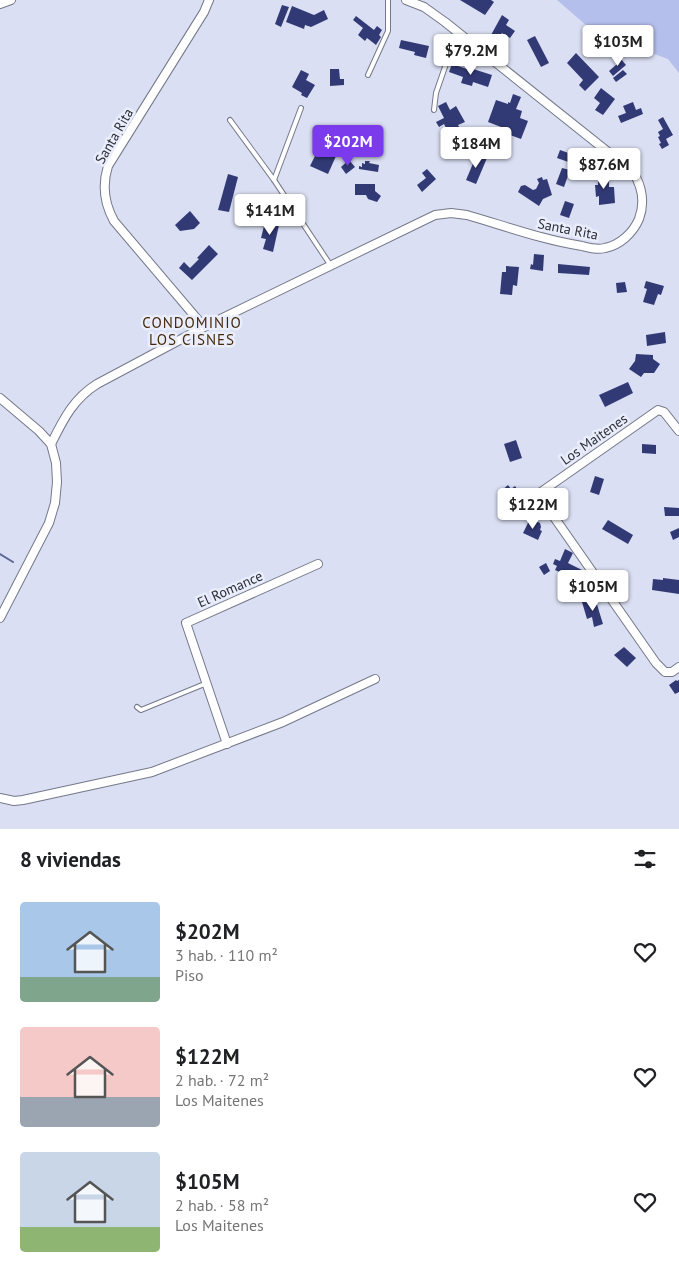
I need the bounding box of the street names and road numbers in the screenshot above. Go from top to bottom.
street label: Santa Rita [91,105,137,167]
street label: Santa Rita [536,214,600,244]
street label: Los Maitenes [557,409,631,469]
street label: El Romance [195,567,265,611]

